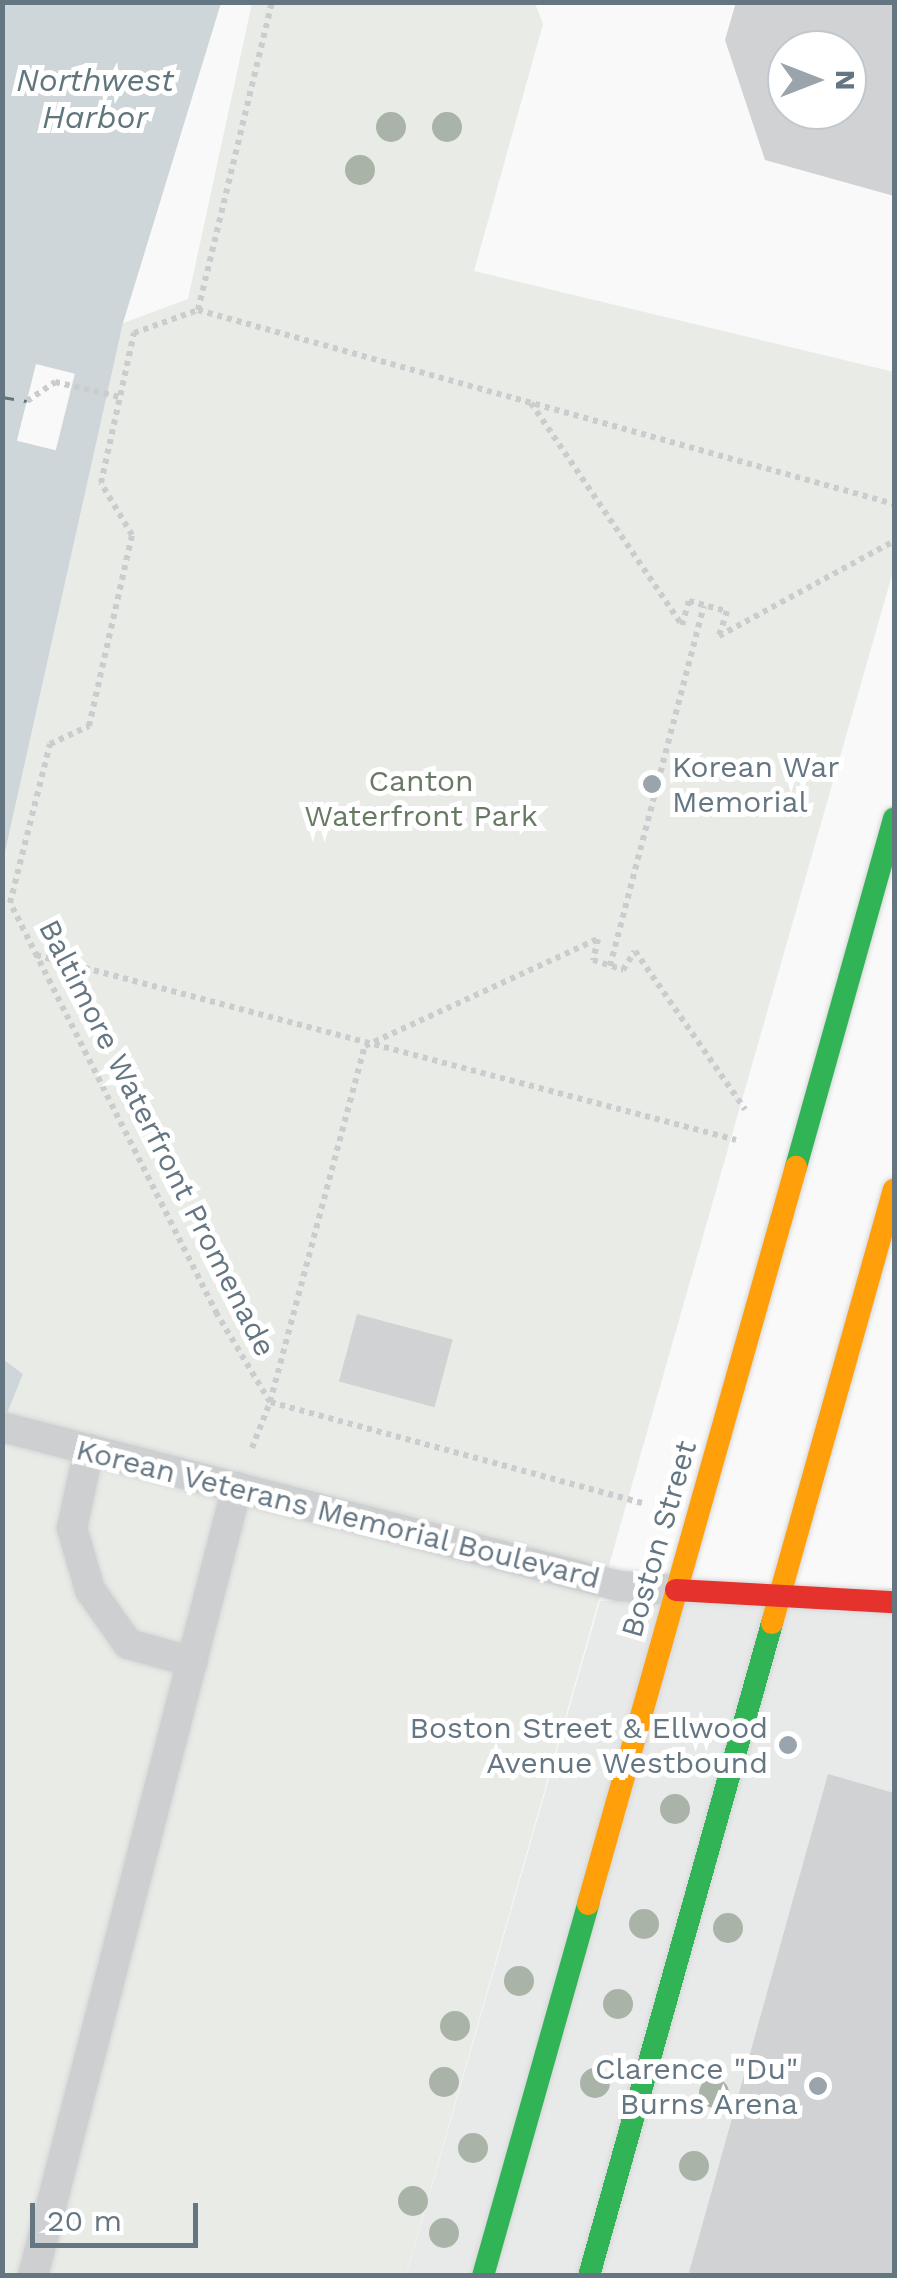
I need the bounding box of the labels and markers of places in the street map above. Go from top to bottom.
place label: Korean War Memorial [672,749,840,820]
marker: Korean War Memorial [641,773,663,795]
place label: Boston Street & Ellwood Avenue Westbound [409,1710,768,1780]
marker: Boston Street & Ellwood Avenue Westbound [777,1734,799,1756]
place label: Clarence "Du" Burns Arena [595,2051,798,2122]
marker: Clarence "Du" Burns Arena [807,2075,829,2097]

